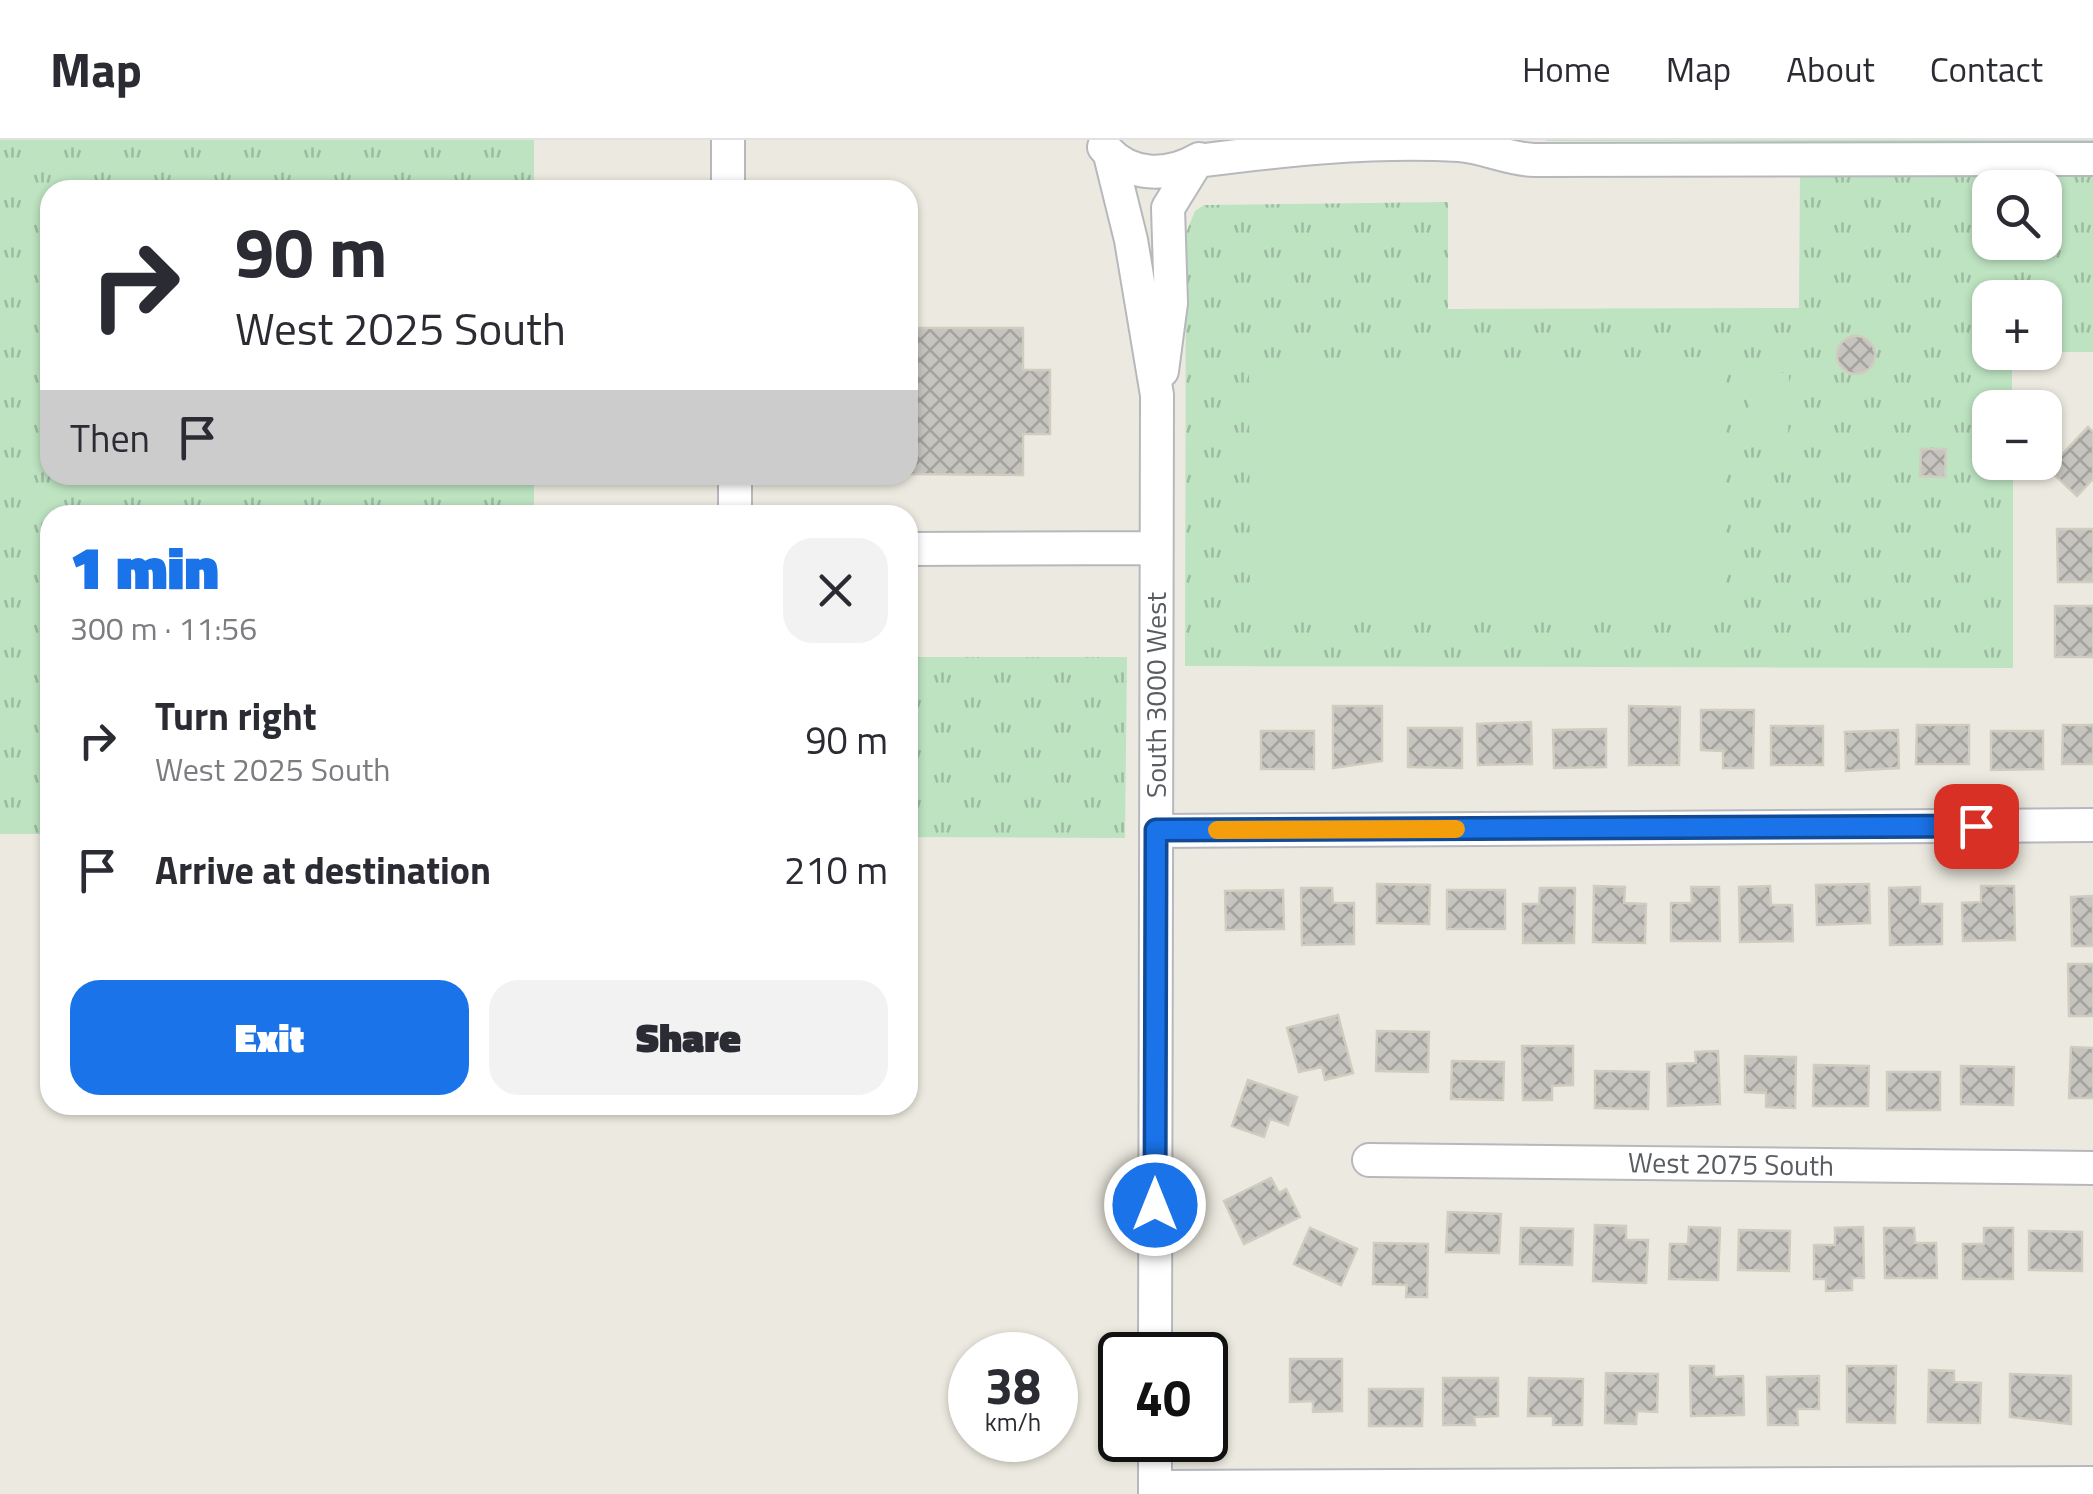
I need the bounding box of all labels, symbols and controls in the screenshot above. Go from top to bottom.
text: Map [50,33,142,106]
text: Home [1522,42,1611,96]
text: Map [1666,42,1731,96]
text: About [1786,42,1875,96]
text: Contact [1930,42,2043,96]
map controls [1972,170,2062,480]
button: search [1972,170,2062,260]
text: 90 m [235,198,388,304]
icon: right [70,220,200,350]
button: + [1972,280,2062,370]
text: West 2025 South [235,294,566,362]
button: − [1972,390,2062,480]
text: Then [70,409,150,467]
icon: arrive [170,410,225,465]
text: 1 min [70,521,219,612]
button: close [783,538,888,643]
street label: South 3000 West [1134,592,1177,798]
text: 300 m · 11:56 [70,604,257,652]
text: Turn right [155,687,317,745]
text: 90 m [805,711,888,769]
icon: right [70,713,125,768]
text: West 2025 South [155,745,390,793]
pin [1934,784,2019,869]
icon: arrive [1949,799,2004,854]
text: Arrive at destination [155,841,491,899]
text: 210 m [784,841,888,899]
icon: arrive [70,843,125,898]
button: Exit [70,980,469,1095]
button: Share [489,980,888,1095]
street label: West 2075 South [1628,1140,1834,1187]
position arrow [1103,1153,1207,1257]
speed limit sign: 40 [1098,1332,1228,1462]
text: 38 [985,1347,1041,1423]
text: km/h [985,1403,1041,1441]

